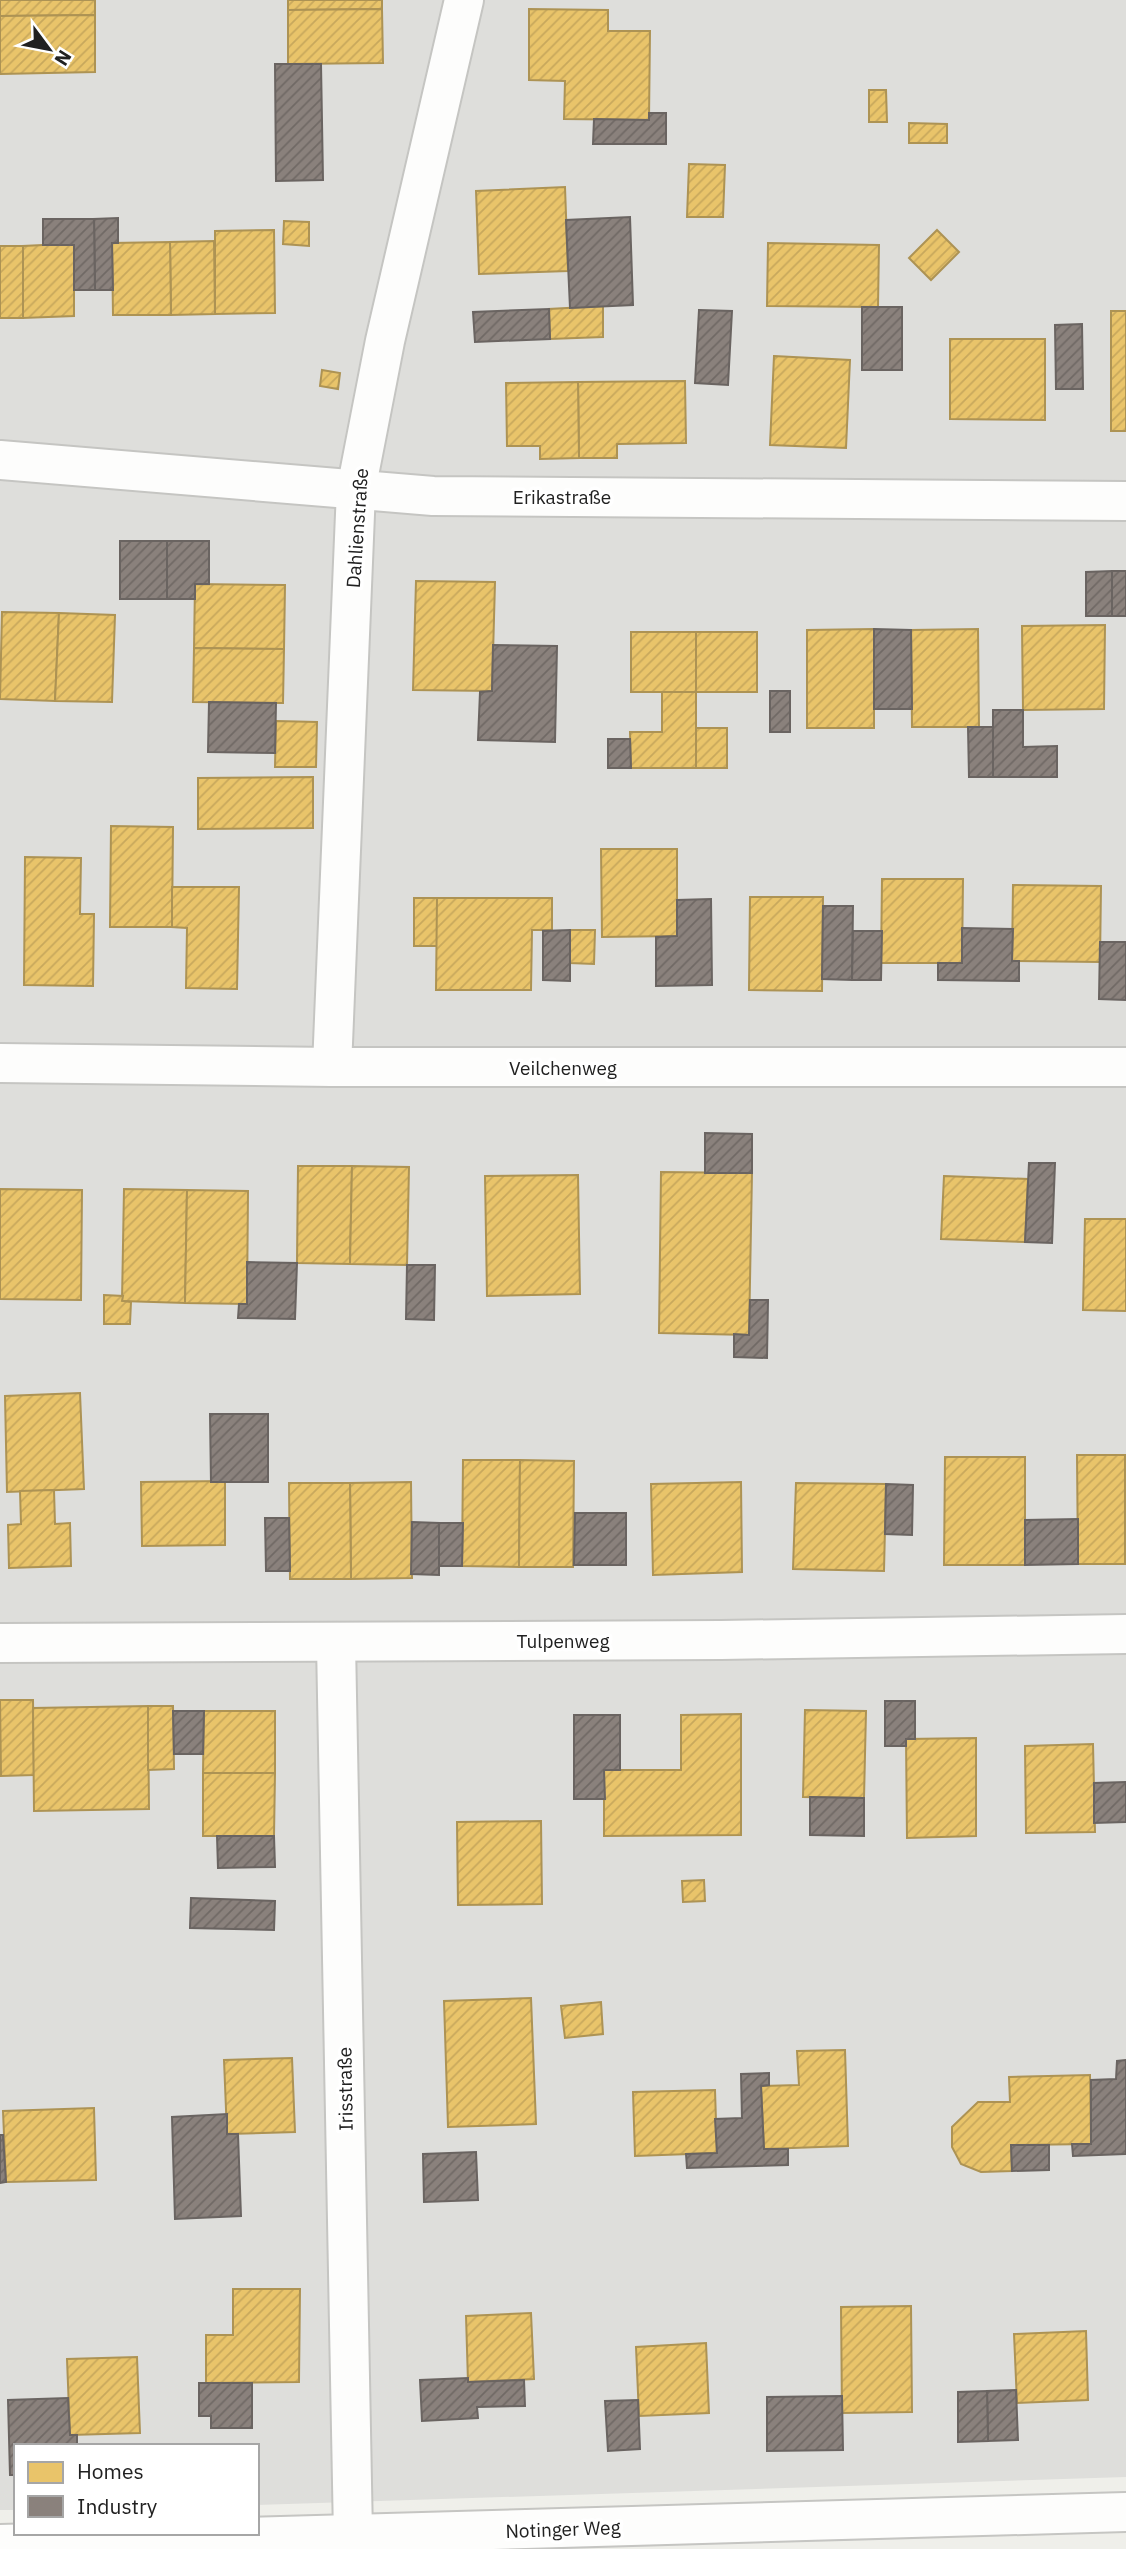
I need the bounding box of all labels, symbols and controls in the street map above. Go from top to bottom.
north arrow [14,14,84,84]
text: N [50,46,77,70]
street label: Dahlienstraße [341,467,373,589]
street label: Erikastraße [513,485,611,509]
street label: Veilchenweg [509,1056,617,1080]
street label: Tulpenweg [517,1629,610,1653]
street label: Irisstraße [332,2047,358,2131]
legend [14,2444,259,2535]
text: Homes [77,2457,144,2485]
text: Industry [77,2492,158,2520]
street label: Notinger Weg [505,2515,621,2543]

